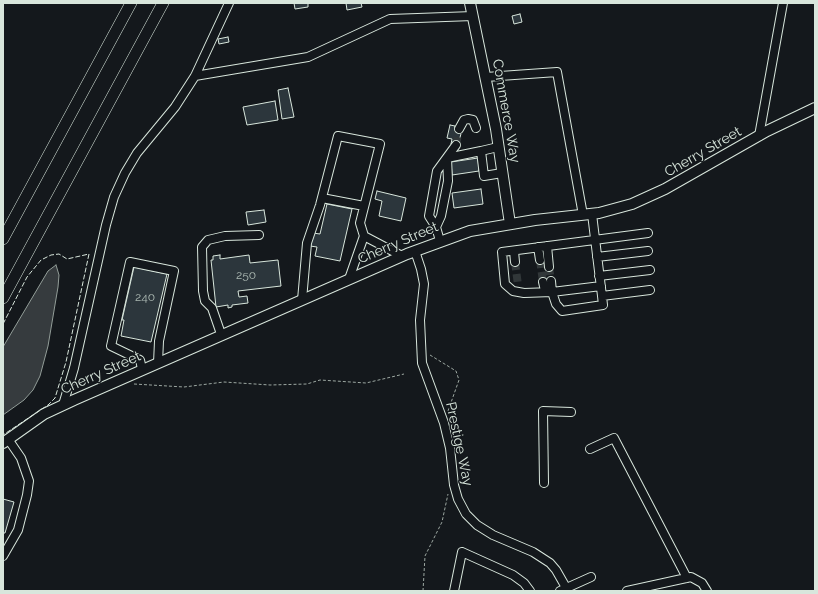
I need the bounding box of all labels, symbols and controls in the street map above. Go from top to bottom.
street label: Commerce Way [489,58,523,164]
street label: Cherry Street [662,123,744,181]
street label: Cherry Street [355,219,441,267]
house number: 250 [236,268,256,282]
house number: 240 [135,290,155,304]
street label: Cherry Street [58,348,144,398]
street label: Prestige Way [442,400,476,488]

